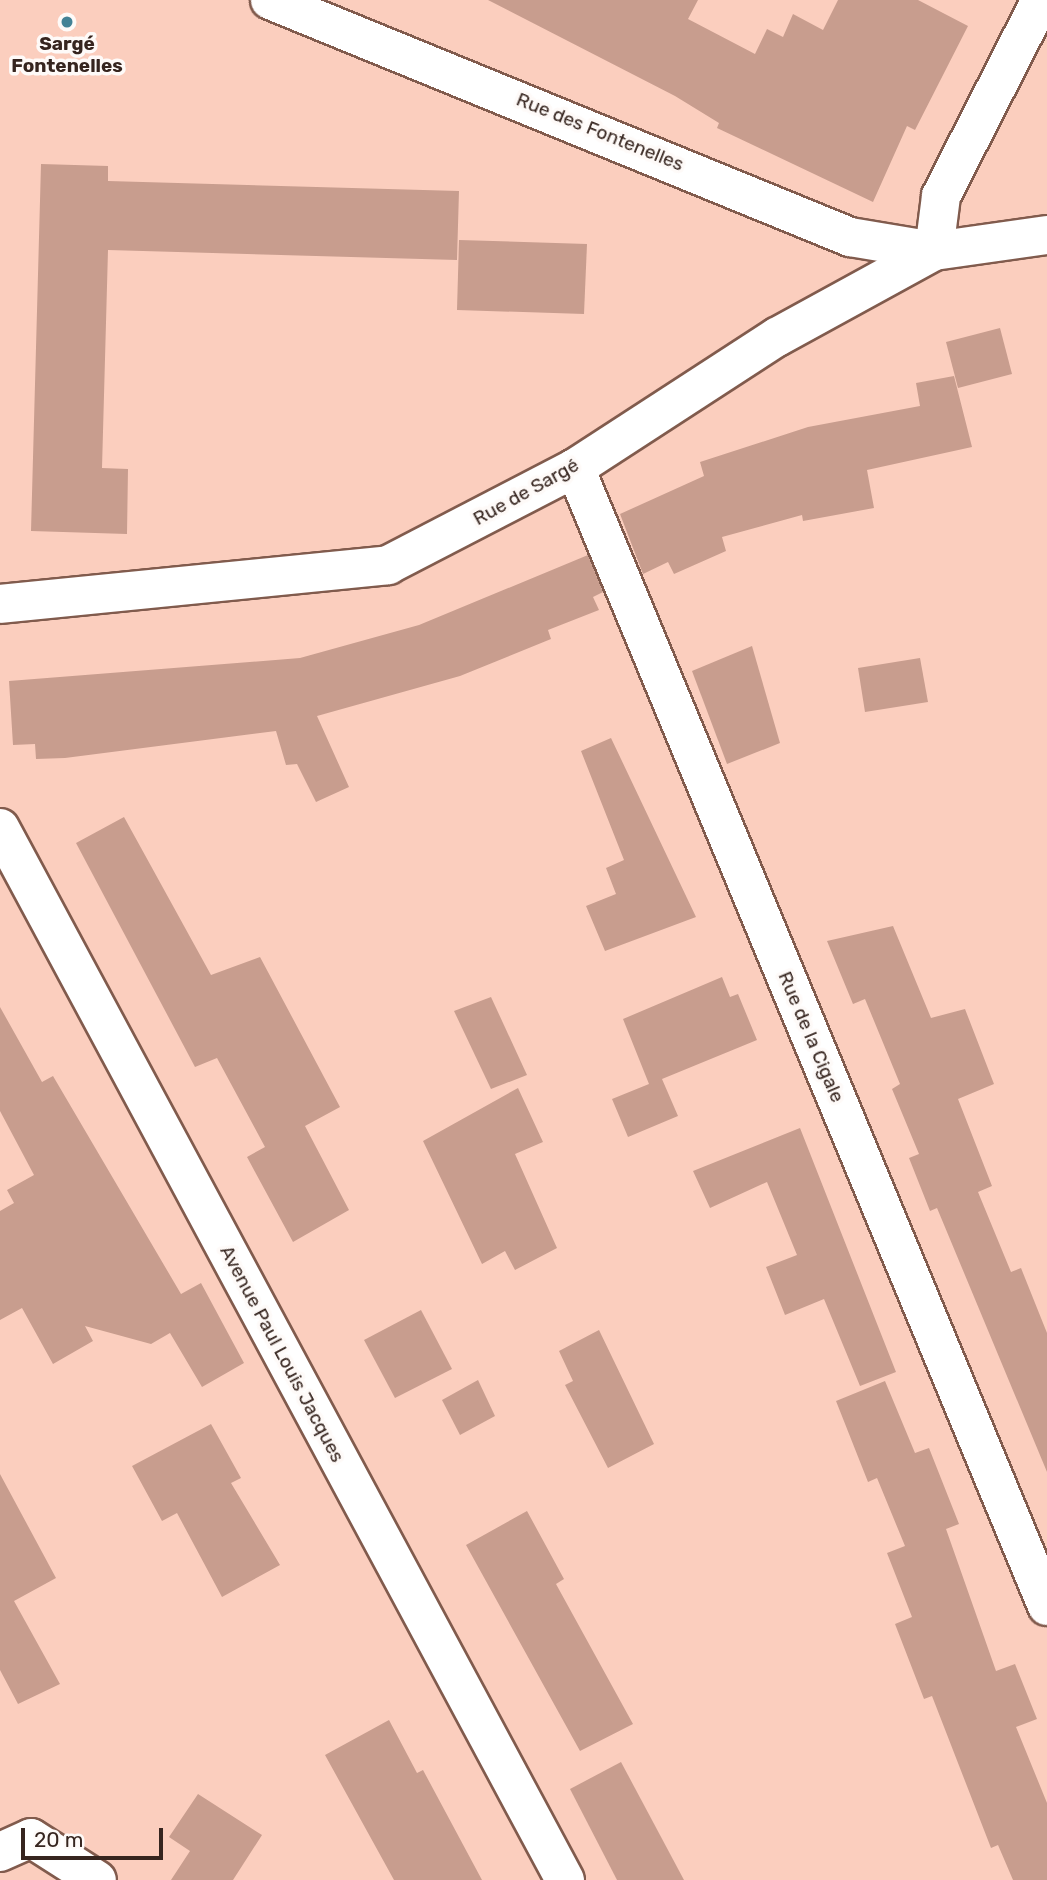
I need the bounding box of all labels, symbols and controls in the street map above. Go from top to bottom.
marker: Sargé Fontenelles [59,14,75,30]
place label: Sargé Fontenelles [11,33,123,77]
street label: Rue des Fontenelles [513,88,687,176]
street label: Rue de Sargé [469,454,583,530]
street label: Rue de la Cigale [773,968,849,1106]
street label: Avenue Paul Louis Jacques [215,1242,349,1466]
scale bar [24,1814,166,1858]
text: 20 m [34,1827,83,1852]

